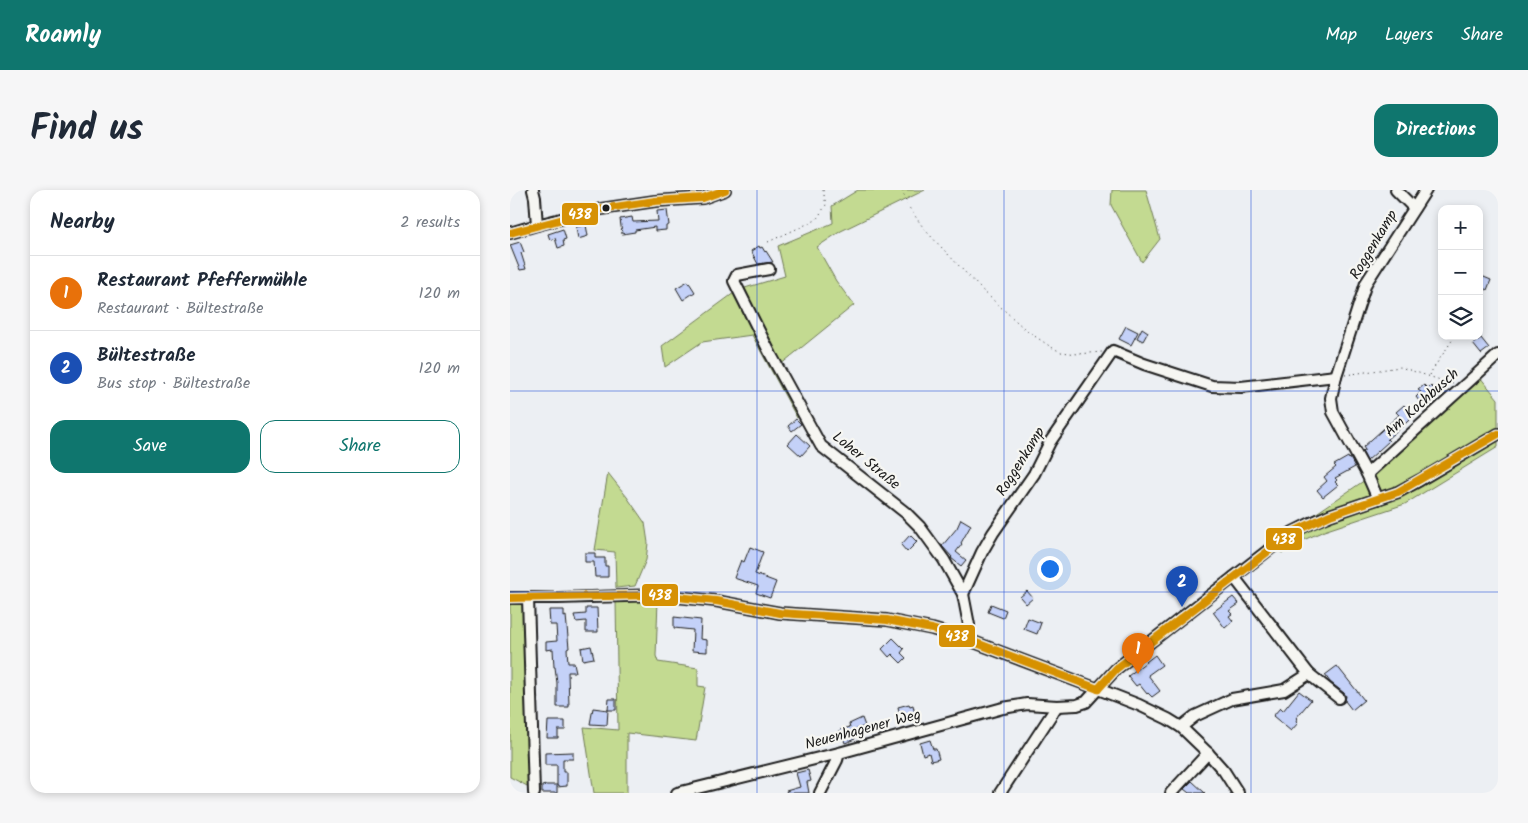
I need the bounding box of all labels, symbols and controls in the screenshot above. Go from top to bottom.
text: Roamly [25,16,101,55]
text: Map [1326,21,1357,50]
text: Layers [1385,21,1433,50]
text: Share [1461,21,1503,50]
text: Find us [30,102,143,158]
button: Directions [1374,104,1498,157]
line badge: 438 [561,202,599,226]
unlabelled marker [601,203,611,213]
text: 438 [568,204,593,226]
map controls [1438,205,1483,340]
button: + [1438,205,1483,250]
text: Nearby [50,206,115,239]
street label: Roggenkamp [1344,206,1404,284]
text: 2 results [400,210,460,235]
button: − [1438,250,1483,295]
text: Restaurant Pfeffermühle [97,266,307,296]
text: 1 [64,281,68,306]
text: 120 m [419,281,460,306]
button: layers [1438,295,1483,340]
text: Restaurant · Bültestraße [97,296,263,321]
text: Bültestraße [97,341,196,371]
text: 2 [61,356,71,381]
text: 120 m [419,356,460,381]
street label: Am Kochbusch [1379,363,1465,443]
text: Bus stop · Bültestraße [97,371,250,396]
button: Save [50,420,250,473]
button: Share [260,420,460,473]
street label: Roggenkamp [990,423,1052,501]
street label: Loher Straße [827,426,906,496]
line badge: 438 [1265,527,1303,551]
text: 438 [1272,529,1297,551]
your location [1037,556,1063,582]
pin: 2 [1166,566,1198,607]
line badge: 438 [641,583,679,607]
text: 438 [648,585,673,607]
line badge: 438 [938,624,976,648]
text: 438 [945,626,970,648]
pin: 1 [1122,633,1154,674]
street label: Neuenhagener Weg [802,703,924,757]

